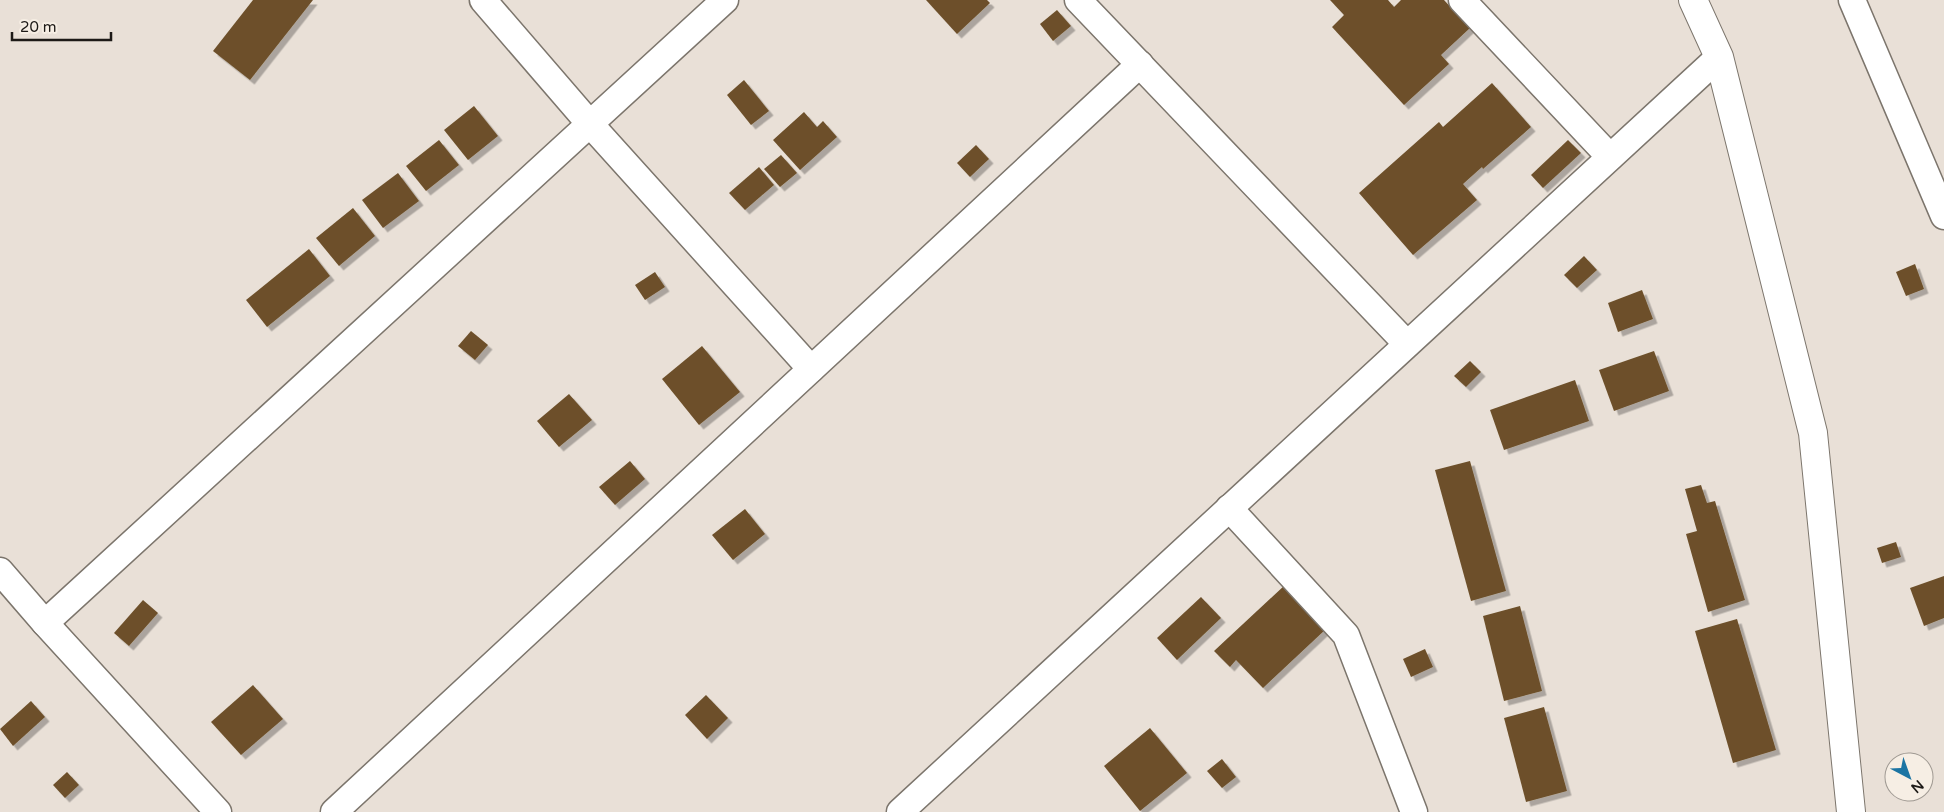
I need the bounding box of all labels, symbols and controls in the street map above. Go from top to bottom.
scale bar [12,10,111,42]
text: 20 m [20,18,57,36]
north arrow [1884,752,1934,802]
text: N [1907,776,1927,797]

